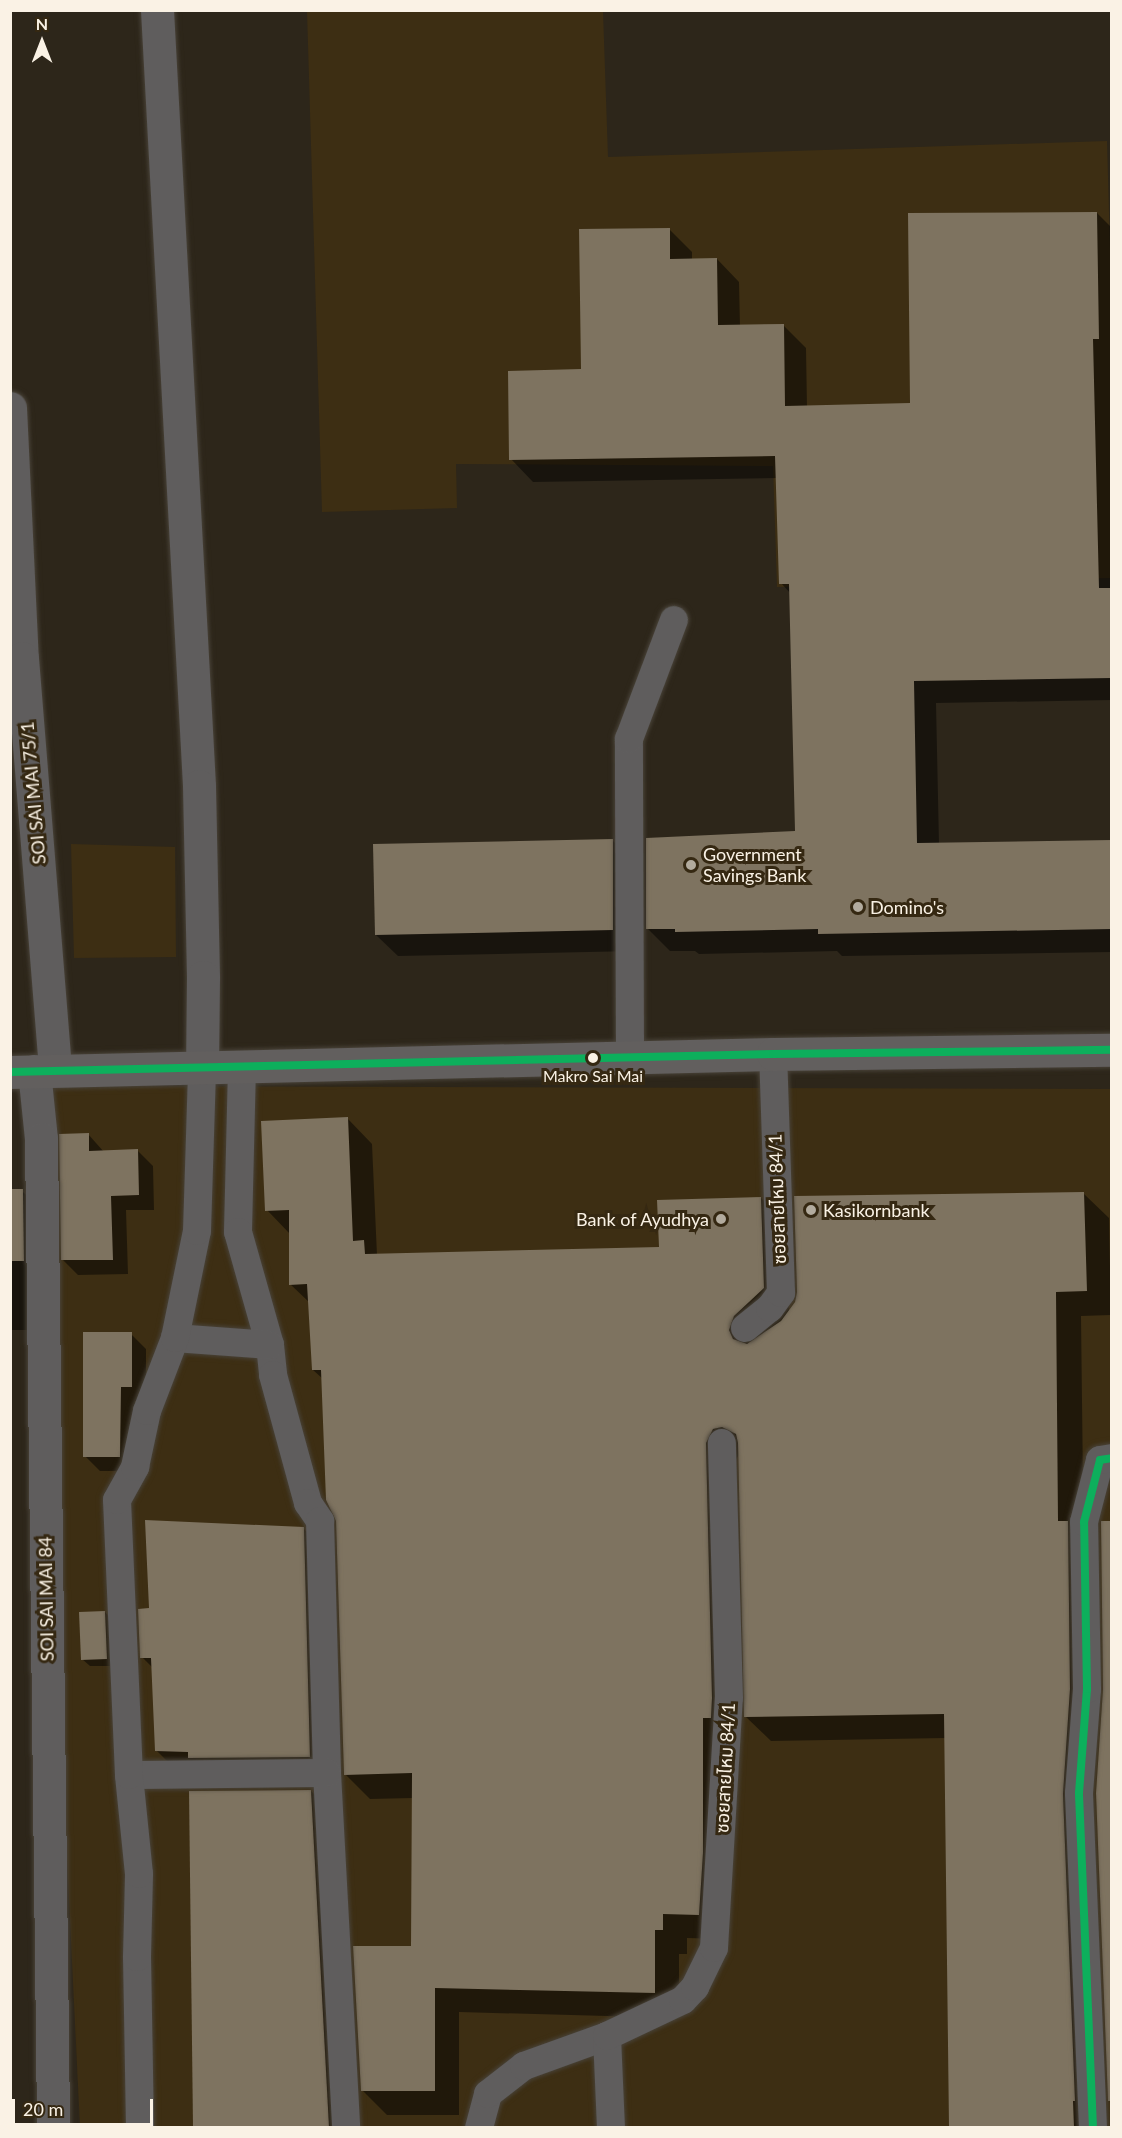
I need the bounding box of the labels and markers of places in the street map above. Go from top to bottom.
place label: Government Savings Bank [703,844,806,886]
marker: Government Savings Bank [684,858,698,872]
place label: Domino's [870,896,944,918]
marker: Domino's [851,900,865,914]
marker: Makro Sai Mai [587,1052,599,1064]
place label: Makro Sai Mai [543,1066,643,1086]
place label: Kasikornbank [823,1199,930,1221]
marker: Kasikornbank [804,1203,818,1217]
place label: Bank of Ayudhya [575,1208,709,1230]
marker: Bank of Ayudhya [714,1212,728,1226]

